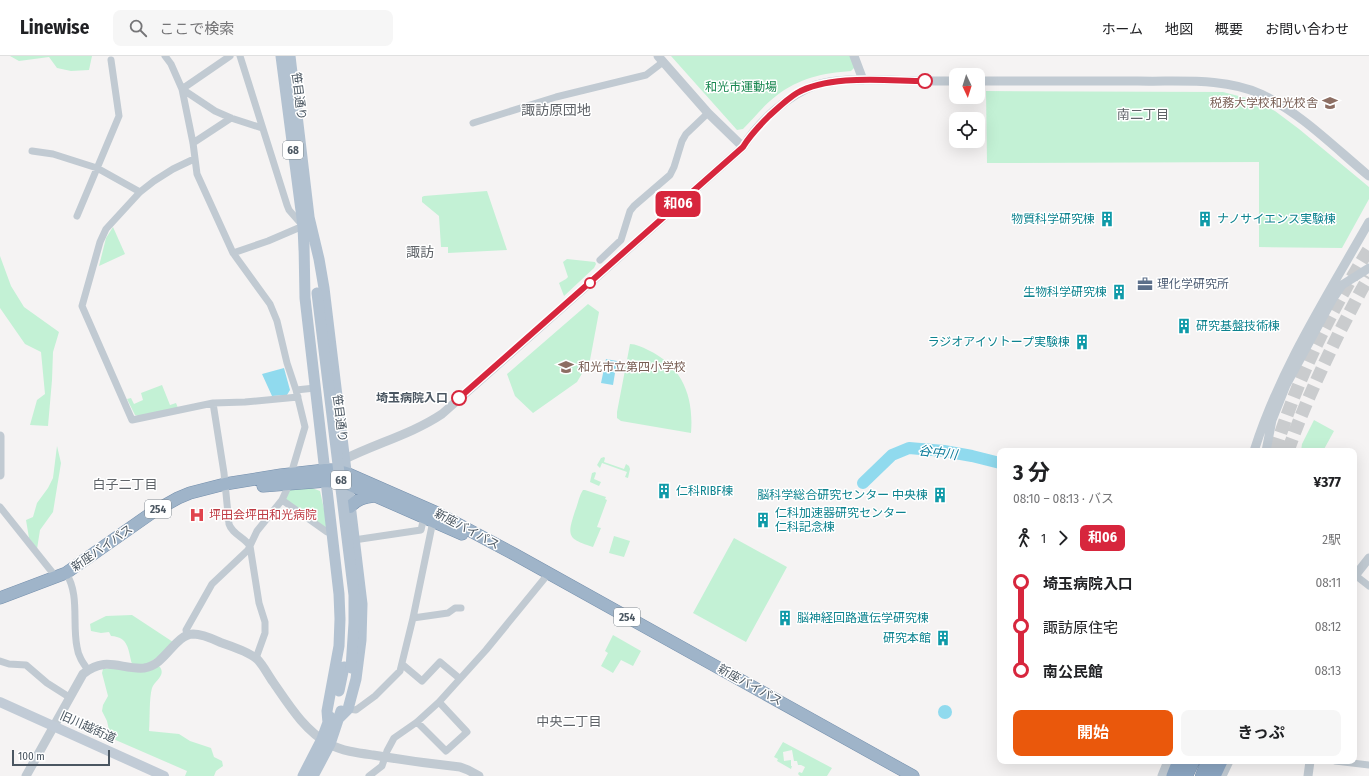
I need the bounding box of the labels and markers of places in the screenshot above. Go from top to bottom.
unlabelled marker [917,73,933,89]
school or university icon: 税務大学校和光校舎 [1321,94,1339,112]
place label: 税務大学校和光校舎 [1210,96,1318,110]
building icon: 物質科学研究棟 [1098,210,1116,228]
building icon: ナノサイエンス実験棟 [1196,210,1214,228]
place label: 物質科学研究棟 [1011,212,1095,226]
place label: ナノサイエンス実験棟 [1217,212,1336,226]
office icon: 理化学研究所 [1136,275,1154,293]
unlabelled marker [584,277,596,289]
place label: 理化学研究所 [1157,277,1229,291]
building icon: 生物科学研究棟 [1110,283,1128,301]
place label: 生物科学研究棟 [1023,285,1107,299]
building icon: 研究基盤技術棟 [1175,317,1193,335]
place label: 研究基盤技術棟 [1196,319,1280,333]
building icon: ラジオアイソトープ実験棟 [1073,333,1091,351]
place label: ラジオアイソトープ実験棟 [928,335,1070,349]
school or university icon: 和光市立第四小学校 [557,358,575,376]
place label: 和光市立第四小学校 [578,360,686,374]
marker: 埼玉病院入口 [451,390,467,406]
place label: 埼玉病院入口 [376,391,448,405]
building icon: 仁科RIBF棟 [655,482,673,500]
place label: 仁科RIBF棟 [676,484,734,498]
building icon: 脳科学総合研究センター 中央棟 [931,486,949,504]
place label: 脳科学総合研究センター 中央棟 [757,488,928,502]
hospital icon: 坪田会坪田和光病院 [188,506,206,524]
place label: 仁科加速器研究センター 仁科記念棟 [775,506,907,534]
place label: 坪田会坪田和光病院 [209,508,317,522]
building icon: 仁科加速器研究センター 仁科記念棟 [754,511,772,529]
building icon: 脳神経回路遺伝学研究棟 [776,609,794,627]
place label: 脳神経回路遺伝学研究棟 [797,611,929,625]
building icon: 研究本館 [934,629,952,647]
place label: 研究本館 [883,631,931,645]

